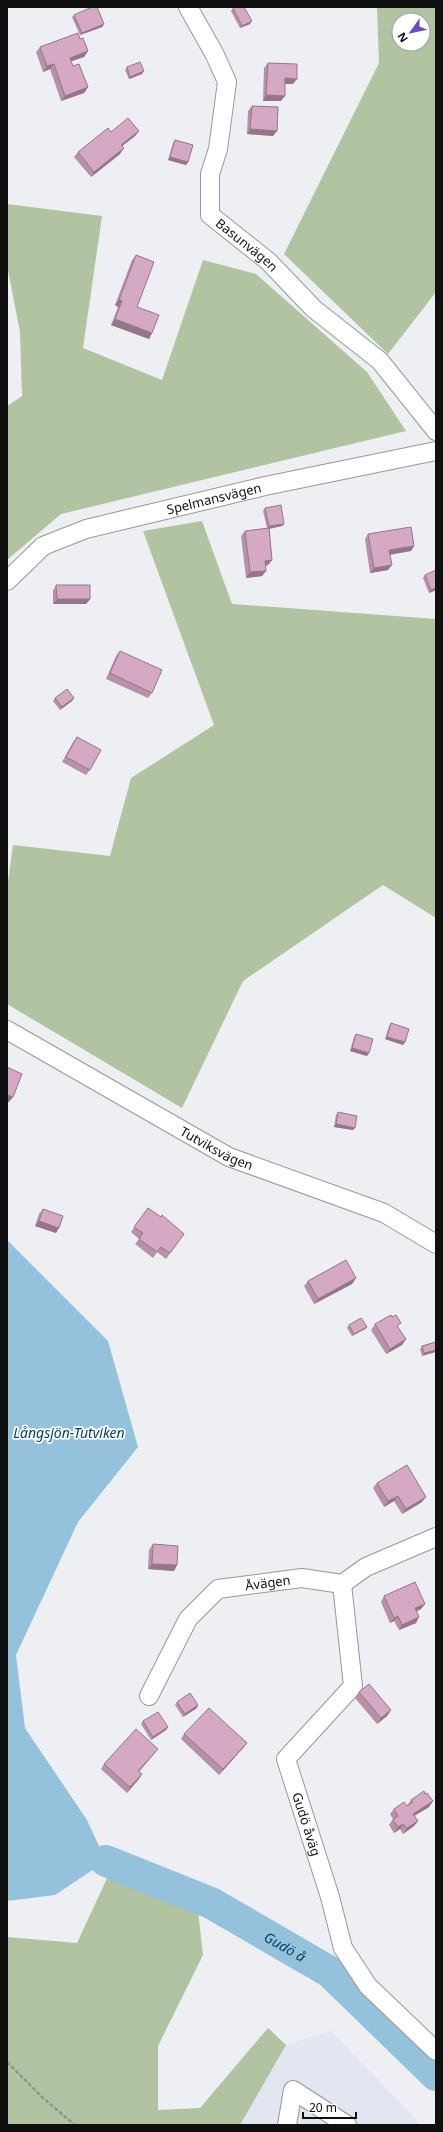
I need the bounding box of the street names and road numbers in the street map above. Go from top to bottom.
street label: Basunvägen [212,214,282,275]
street label: Spelmansvägen [165,478,263,518]
street label: Tutviksvägen [177,1122,256,1174]
street label: Åvägen [244,1571,292,1594]
street label: Gudö åväg [288,1790,325,1858]

